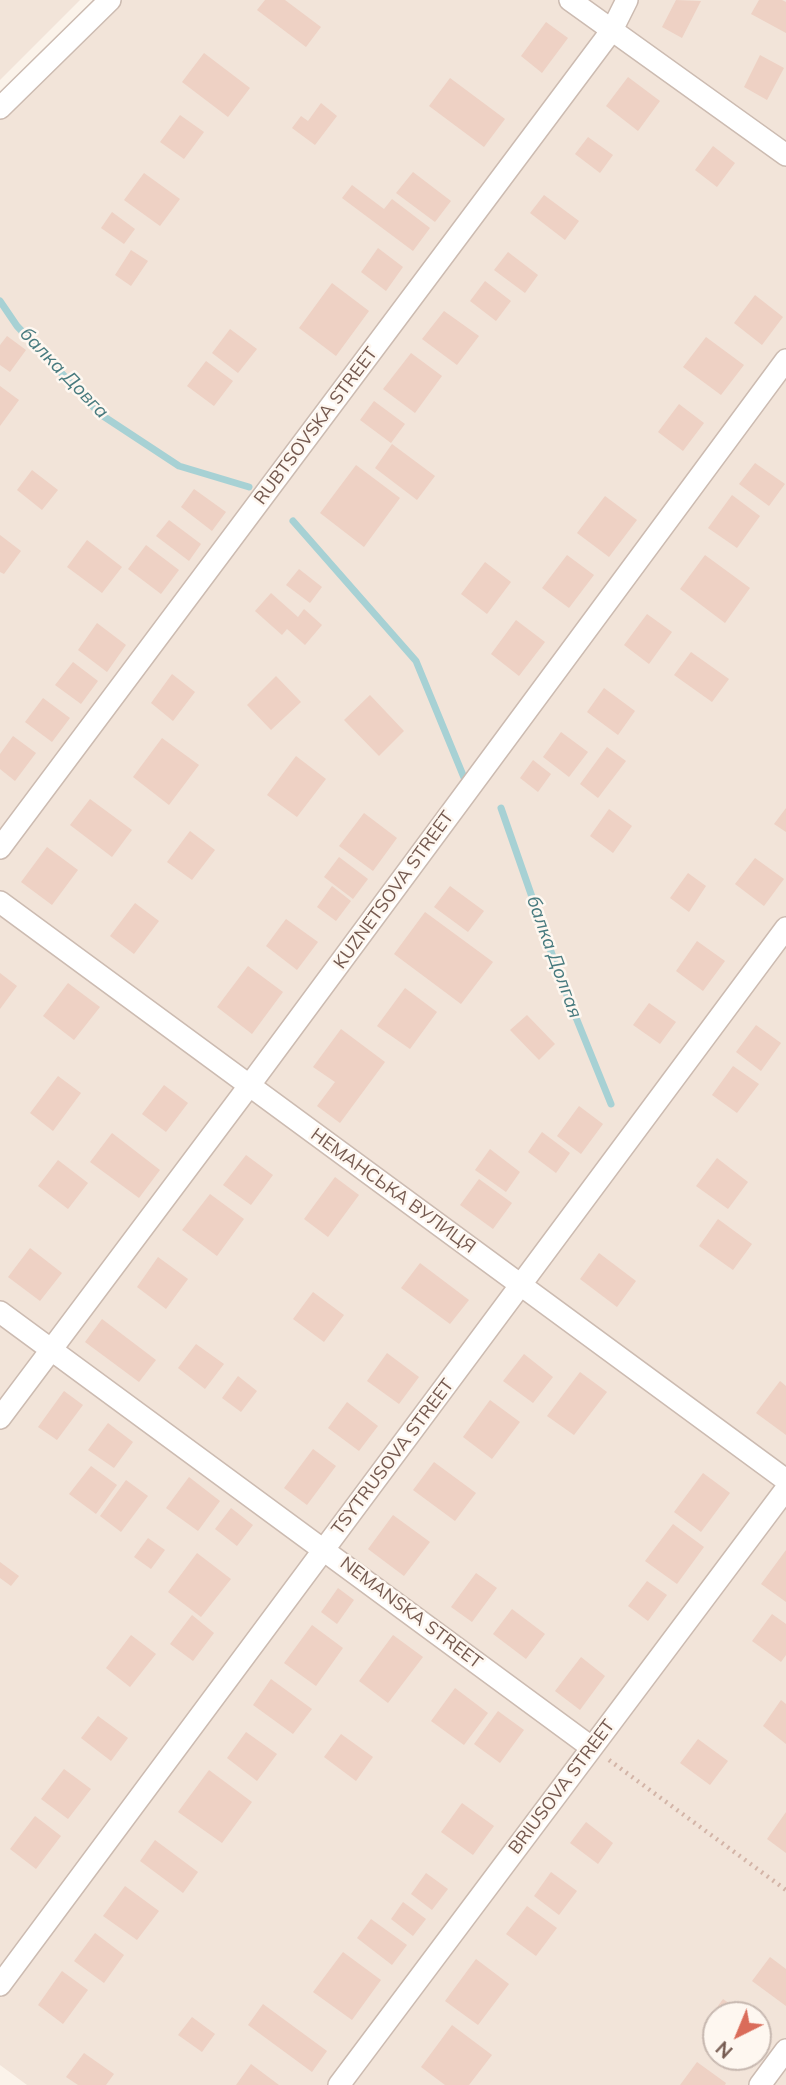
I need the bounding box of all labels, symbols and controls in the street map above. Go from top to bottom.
water label: балка Довга [15,323,113,423]
street label: RUBTSOVSKA STREET [250,343,382,509]
street label: KUZNETSOVA STREET [330,807,458,973]
water label: балка Долгая [521,893,587,1021]
street label: НЕМАНСЬКА ВУЛИЦЯ [306,1124,480,1258]
street label: TSYTRUSOVA STREET [327,1375,459,1539]
street label: NEMANSKA STREET [336,1553,486,1673]
street label: BRIUSOVA STREET [504,1715,620,1859]
north arrow [702,2001,772,2071]
text: N [711,2036,737,2064]

